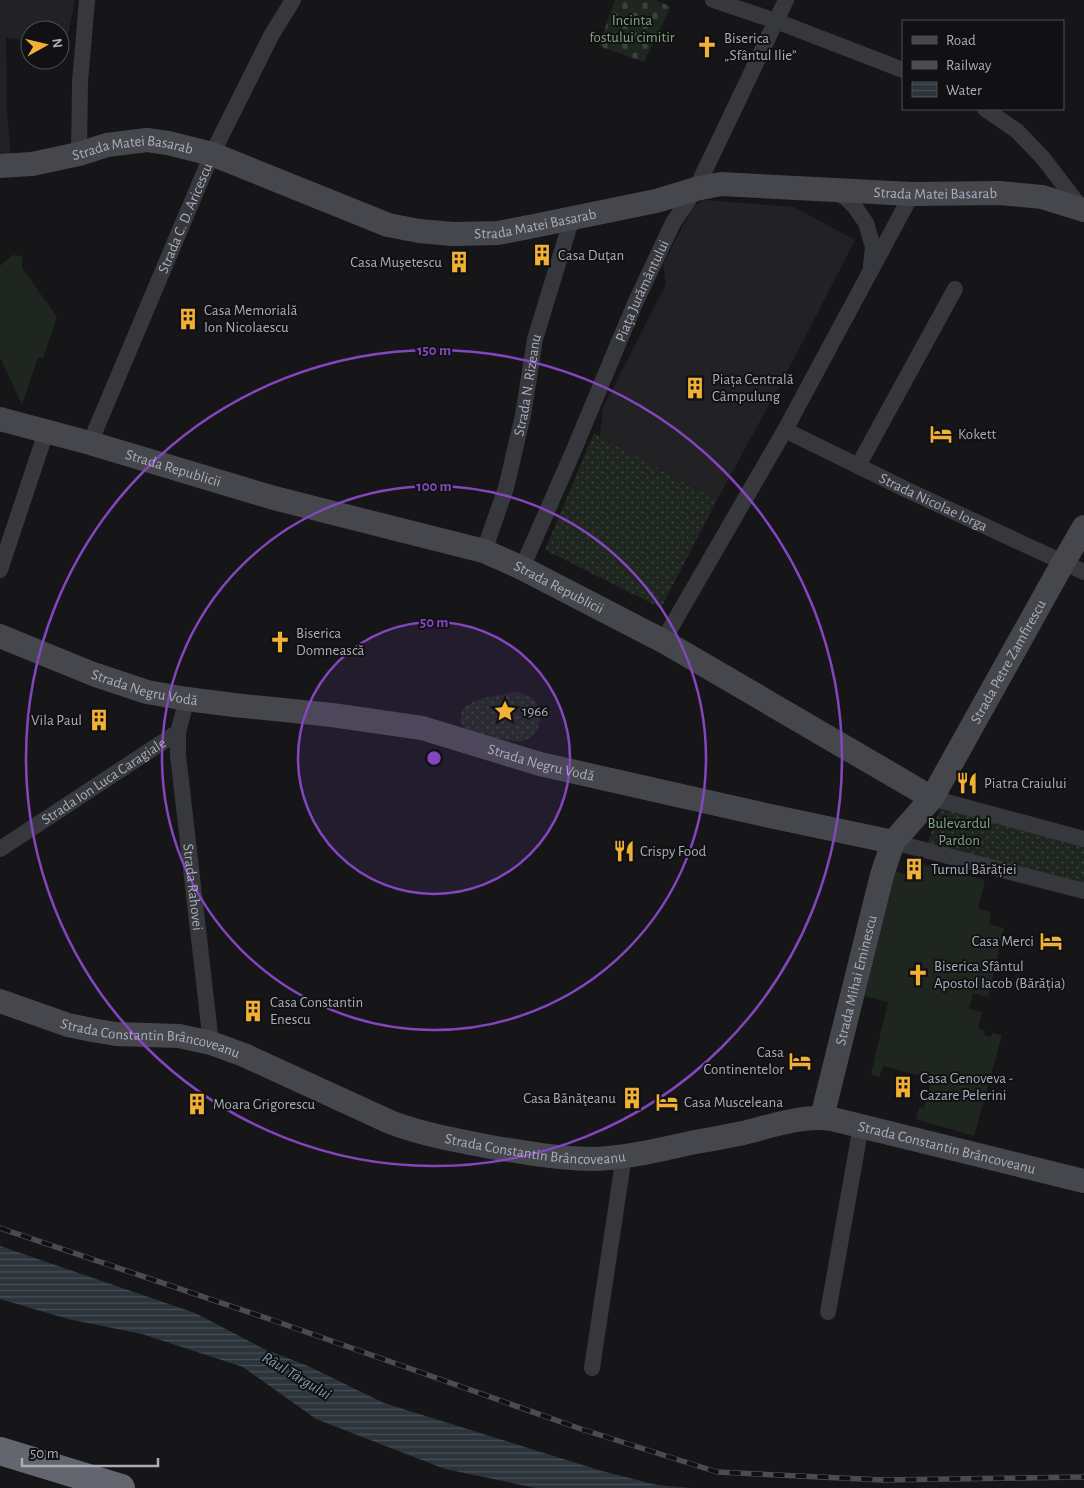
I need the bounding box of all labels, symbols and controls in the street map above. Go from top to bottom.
park label: Incinta fostului cimitir [589,13,675,45]
north arrow [20,20,70,70]
legend [902,20,1064,110]
place label: Biserica „Sfântul Ilie” [724,31,796,63]
text: Road [946,33,976,48]
church icon: Biserica „Sfântul Ilie” [694,34,720,60]
text: N [49,38,64,49]
text: Railway [946,58,992,73]
text: Water [946,83,982,98]
street label: Strada Matei Basarab [71,133,195,163]
street label: Strada C. D. Aricescu [155,161,215,276]
street label: Strada Matei Basarab [873,185,998,202]
street label: Strada Matei Basarab [474,206,598,242]
street label: Piața Jurământului [613,238,672,344]
building icon: Casa Duţan [529,242,555,268]
place label: Casa Duţan [558,248,624,263]
building icon: Casa Mușetescu [446,249,472,275]
place label: Casa Mușetescu [350,255,442,271]
place label: Casa Memorială Ion Nicolaescu [204,303,297,335]
building icon: Casa Memorială Ion Nicolaescu [175,306,201,332]
street label: Strada N. Rizeanu [511,332,544,438]
text: 150 m [417,343,451,358]
place label: Piața Centrală Câmpulung [712,372,794,404]
building icon: Piața Centrală Câmpulung [682,375,708,401]
hotel icon: Kokett [928,421,954,447]
place label: Kokett [958,427,997,442]
street label: Strada Republicii [124,447,223,490]
street label: Strada Nicolae Iorga [877,471,990,534]
text: 100 m [416,479,452,494]
street label: Strada Republicii [512,558,606,617]
street label: Strada Petre Zamfirescu [968,597,1049,726]
text: 50 m [420,615,448,630]
place label: Biserica Domnească [296,626,365,658]
church icon: Biserica Domnească [267,629,293,655]
street label: Strada Negru Vodă [89,667,199,708]
place icon: 1966 [492,698,518,724]
place label: 1966 [522,704,548,719]
building icon: Vila Paul [86,707,112,733]
place label: Vila Paul [31,713,82,728]
street label: Strada Ion Luca Caragiale [39,735,169,828]
street label: Strada Negru Vodă [486,742,596,784]
centre of rings [425,749,443,767]
restaurant icon: Piatra Craiului [954,770,980,796]
place label: Piatra Craiului [984,776,1067,791]
park label: Bulevardul Pardon [927,816,991,848]
restaurant icon: Crispy Food [611,838,637,864]
street label: Strada Rahovei [180,843,205,931]
place label: Crispy Food [640,844,707,859]
building icon: Turnul Bărăției [901,856,927,882]
place label: Turnul Bărăției [931,862,1017,878]
street label: Strada Mihai Eminescu [833,913,880,1047]
hotel icon: Casa Merci [1038,928,1064,954]
place label: Casa Merci [972,934,1034,949]
place label: Biserica Sfântul Apostol Iacob (Bărăția) [934,959,1066,992]
church icon: Biserica Sfântul Apostol Iacob (Bărăția) [905,962,931,988]
place label: Casa Constantin Enescu [270,995,363,1027]
building icon: Casa Constantin Enescu [240,998,266,1024]
street label: Strada Constantin Brâncoveanu [59,1016,242,1061]
place label: Casa Continentelor [703,1045,784,1077]
hotel icon: Casa Continentelor [787,1048,813,1074]
place label: Casa Genoveva - Cazare Pelerini [920,1071,1014,1103]
building icon: Casa Genoveva - Cazare Pelerini [890,1074,916,1100]
building icon: Casa Bănăţeanu [619,1085,645,1111]
hotel icon: Casa Musceleana [654,1089,680,1115]
building icon: Moara Grigorescu [184,1091,210,1117]
place label: Casa Bănăţeanu [523,1091,616,1106]
place label: Casa Musceleana [684,1095,783,1110]
place label: Moara Grigorescu [213,1097,316,1112]
street label: Strada Constantin Brâncoveanu [857,1119,1037,1177]
street label: Strada Constantin Brâncoveanu [443,1131,627,1167]
water label: Râul Târgului [259,1349,334,1403]
scale bar [22,1436,159,1468]
text: 50 m [30,1446,59,1461]

